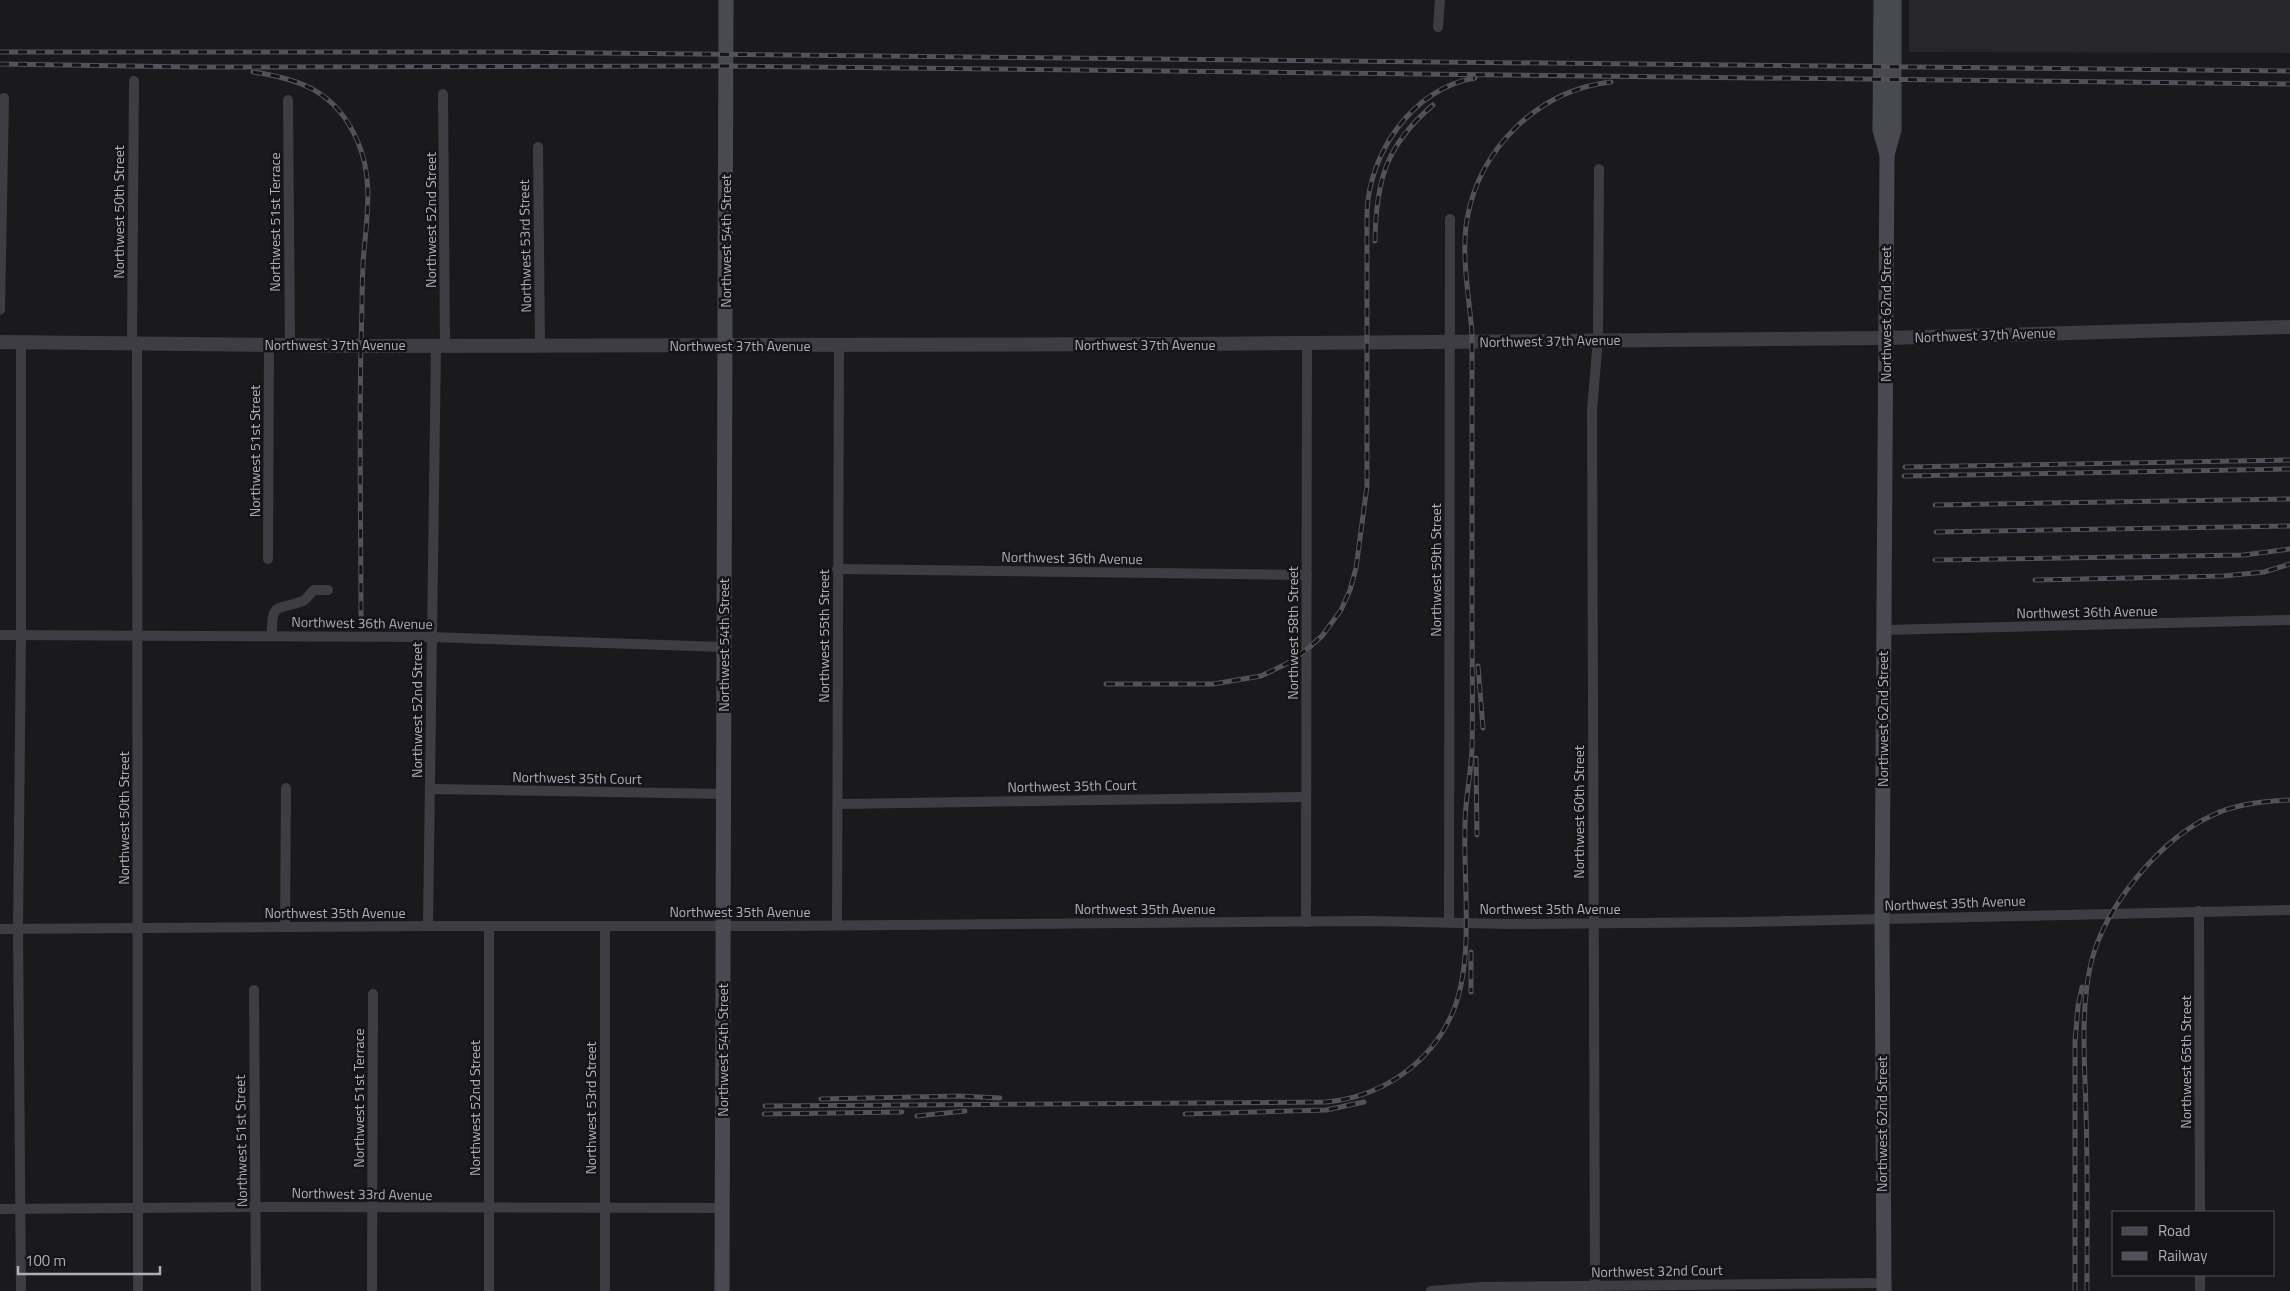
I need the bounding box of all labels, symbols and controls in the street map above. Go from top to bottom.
street label: Northwest 50th Street [108,145,129,279]
street label: Northwest 51st Terrace [264,152,285,292]
street label: Northwest 52nd Street [420,152,441,288]
street label: Northwest 54th Street [715,174,736,308]
street label: Northwest 53rd Street [513,179,536,313]
street label: Northwest 62nd Street [1875,246,1896,382]
street label: Northwest 37th Avenue [1914,322,2056,347]
street label: Northwest 37th Avenue [1479,329,1621,352]
street label: Northwest 37th Avenue [264,334,406,355]
street label: Northwest 37th Avenue [1074,334,1216,355]
street label: Northwest 37th Avenue [669,335,811,356]
street label: Northwest 51st Street [244,385,265,517]
street label: Northwest 59th Street [1425,503,1446,637]
street label: Northwest 36th Avenue [1001,546,1143,569]
street label: Northwest 58th Street [1282,566,1303,700]
street label: Northwest 55th Street [813,569,834,703]
street label: Northwest 54th Street [713,578,734,712]
street label: Northwest 36th Avenue [2016,600,2158,623]
street label: Northwest 36th Avenue [291,611,433,634]
street label: Northwest 52nd Street [406,642,427,778]
street label: Northwest 62nd Street [1872,651,1893,787]
street label: Northwest 60th Street [1568,745,1589,879]
street label: Northwest 50th Street [113,751,134,885]
street label: Northwest 35th Court [512,766,642,789]
street label: Northwest 35th Court [1007,774,1137,797]
street label: Northwest 35th Avenue [1884,890,2026,915]
street label: Northwest 35th Avenue [1074,898,1216,919]
street label: Northwest 35th Avenue [1479,898,1621,919]
street label: Northwest 35th Avenue [669,901,811,922]
street label: Northwest 35th Avenue [264,902,406,923]
street label: Northwest 54th Street [712,983,733,1117]
street label: Northwest 65th Street [2175,995,2196,1129]
street label: Northwest 51st Terrace [348,1028,369,1168]
street label: Northwest 52nd Street [464,1040,485,1176]
street label: Northwest 53rd Street [580,1041,601,1175]
street label: Northwest 62nd Street [1871,1056,1892,1192]
street label: Northwest 51st Street [229,1075,252,1207]
street label: Northwest 33rd Avenue [291,1182,433,1205]
legend [2112,1211,2275,1276]
text: Road [2158,1219,2190,1242]
scale bar [18,1244,160,1276]
text: Railway [2158,1244,2208,1267]
text: 100 m [25,1249,66,1272]
street label: Northwest 32nd Court [1591,1259,1723,1282]

